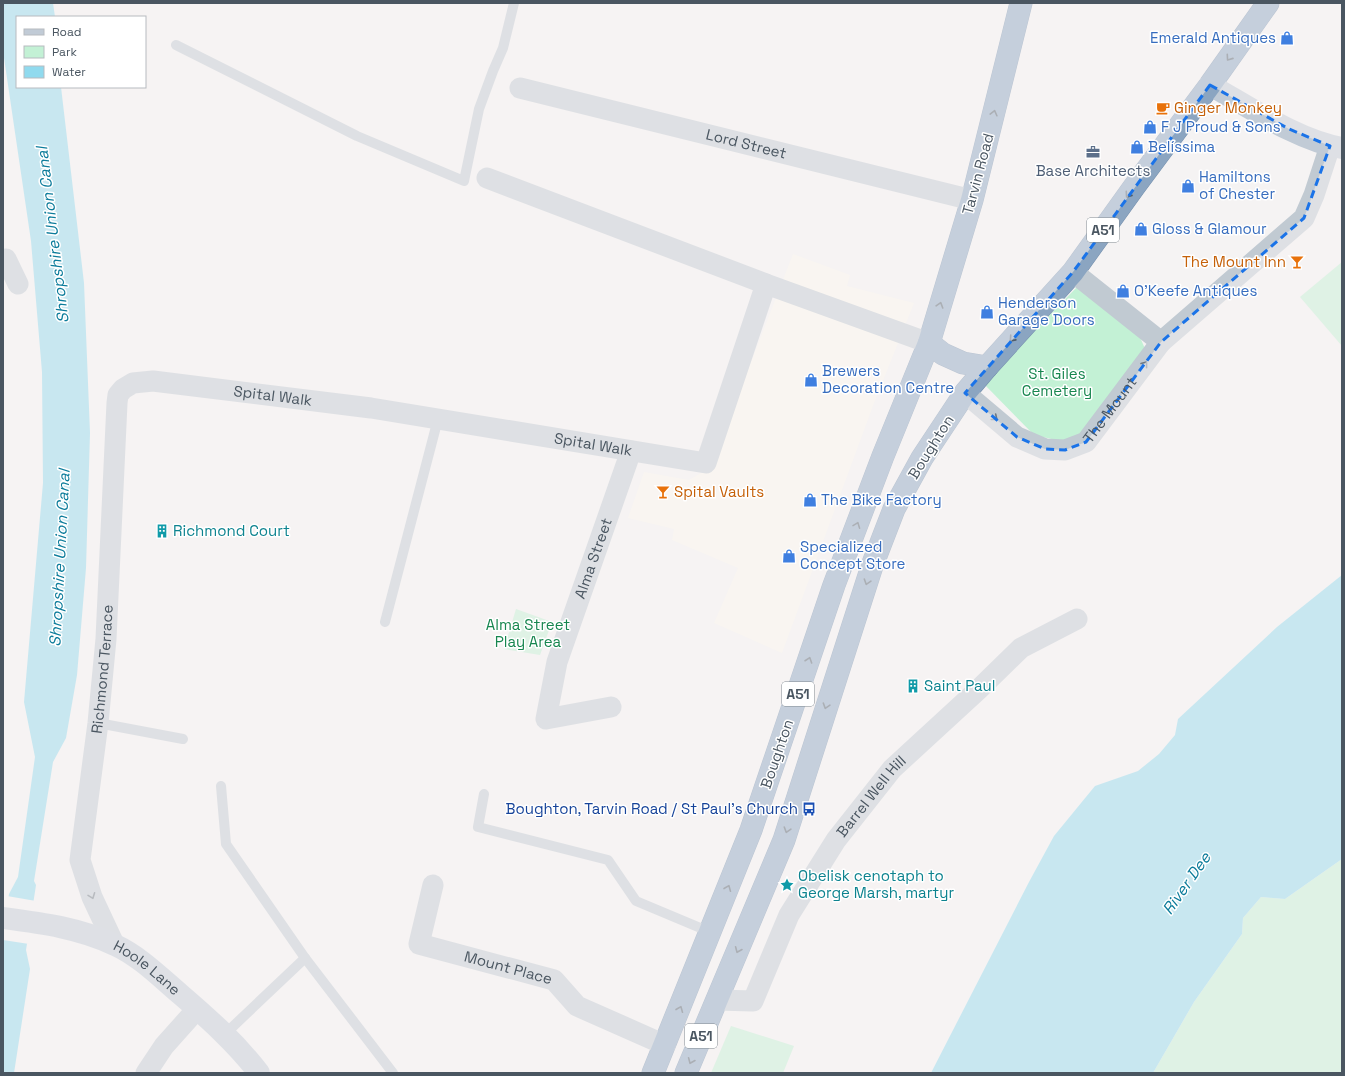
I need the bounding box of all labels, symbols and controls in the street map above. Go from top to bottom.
legend [16,16,146,88]
text: Road [52,24,81,40]
place label: Emerald Antiques [1150,28,1276,47]
shop icon: Emerald Antiques [1279,30,1295,46]
text: Park [52,44,77,60]
one-way arrow [1226,54,1234,61]
text: Water [52,64,86,80]
place label: Ginger Monkey [1174,98,1282,117]
cafe icon: Ginger Monkey [1155,100,1171,116]
one-way arrow [989,110,997,116]
place label: F J Proud & Sons [1161,117,1281,136]
shop icon: F J Proud & Sons [1142,119,1158,135]
street label: Lord Street [704,124,789,163]
street label: Tarvin Road [958,131,997,217]
place label: Belíssima [1148,137,1216,156]
shop icon: Belíssima [1129,139,1145,155]
water label: Shropshire Union Canal [31,143,74,324]
office icon: Base Architects [1085,144,1101,160]
place label: Base Architects [1036,161,1150,180]
place label: Hamiltons of Chester [1199,167,1275,203]
shop icon: Hamiltons of Chester [1180,178,1196,194]
one-way arrow [1126,190,1133,197]
road number: A51 [1087,218,1119,242]
place label: Gloss & Glamour [1152,219,1267,238]
shop icon: Gloss & Glamour [1133,221,1149,237]
place label: The Mount Inn [1182,252,1286,271]
bar icon: The Mount Inn [1289,254,1305,270]
place label: O'Keefe Antiques [1134,281,1257,300]
shop icon: O'Keefe Antiques [1115,283,1131,299]
place label: Henderson Garage Doors [998,293,1095,329]
one-way arrow [935,302,944,309]
shop icon: Henderson Garage Doors [979,304,995,320]
one-way arrow [1010,335,1017,342]
place label: Brewers Decoration Centre [822,361,954,397]
one-way arrow [1140,361,1147,368]
park label: St. Giles Cemetery [1022,364,1092,400]
shop icon: Brewers Decoration Centre [803,372,819,388]
street label: The Mount [1079,373,1141,447]
street label: Spital Walk [233,381,313,410]
street label: Boughton [903,411,958,482]
one-way arrow [990,414,997,421]
street label: Spital Walk [553,428,634,460]
water label: Shropshire Union Canal [44,467,75,647]
place label: Spital Vaults [674,482,764,501]
bar icon: Spital Vaults [655,484,671,500]
place label: The Bike Factory [821,490,942,509]
shop icon: The Bike Factory [802,492,818,508]
street label: Alma Street [570,515,616,601]
place label: Richmond Court [173,521,290,540]
one-way arrow [853,521,861,528]
building icon: Richmond Court [154,523,170,539]
place label: Specialized Concept Store [800,537,906,573]
shop icon: Specialized Concept Store [781,548,797,564]
one-way arrow [863,579,871,586]
street label: Richmond Terrace [87,604,117,735]
park label: Alma Street Play Area [486,615,570,651]
one-way arrow [804,657,813,664]
place label: Saint Paul [924,676,995,695]
building icon: Saint Paul [905,678,921,694]
road number: A51 [782,682,814,706]
one-way arrow [823,702,831,709]
street label: Boughton [756,717,797,791]
street label: Barrel Well Hill [832,751,910,841]
place label: Boughton, Tarvin Road / St Paul's Church [506,799,798,818]
bus stop icon: Boughton, Tarvin Road / St Paul's Church [801,801,817,817]
one-way arrow [783,826,792,833]
water label: River Dee [1157,848,1216,919]
place label: Obelisk cenotaph to George Marsh, martyr [798,866,954,902]
place icon: Obelisk cenotaph to George Marsh, martyr [779,877,795,893]
one-way arrow [723,885,731,892]
one-way arrow [88,893,96,900]
street label: Hoole Lane [110,936,185,999]
street label: Mount Place [462,947,555,988]
one-way arrow [734,947,742,954]
one-way arrow [675,1005,683,1012]
road number: A51 [685,1024,717,1048]
one-way arrow [687,1058,695,1065]

